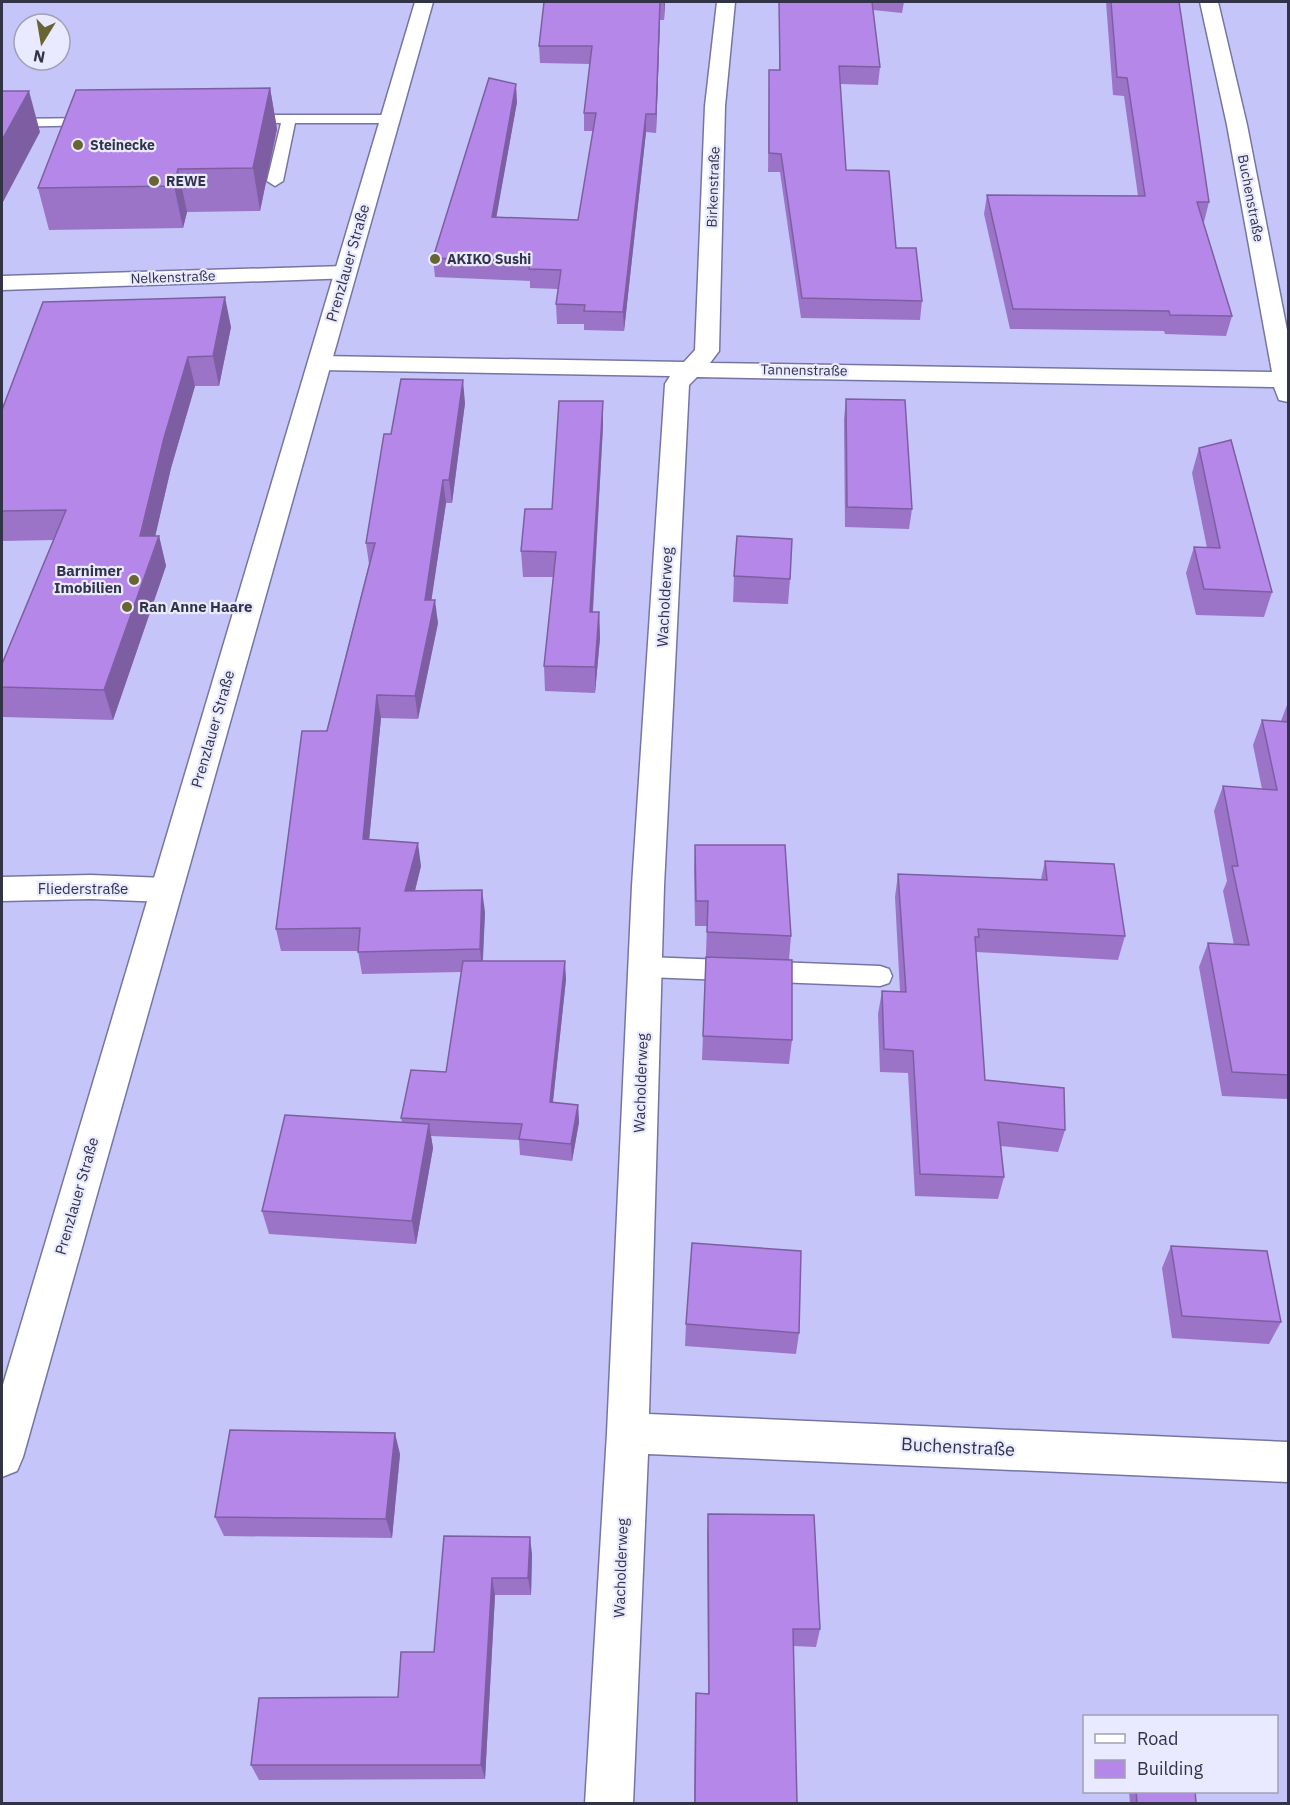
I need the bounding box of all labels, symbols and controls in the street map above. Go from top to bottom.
north arrow [12,12,72,72]
text: N [32,46,47,68]
place label: Steinecke [90,136,155,154]
marker: Steinecke [71,138,85,152]
street label: Birkenstraße [703,146,723,228]
street label: Buchenstraße [1234,153,1268,243]
place label: REWE [166,172,206,190]
marker: REWE [147,174,161,188]
street label: Prenzlauer Straße [322,202,373,324]
place label: AKIKO Sushi [447,250,531,268]
marker: AKIKO Sushi [428,252,442,266]
street label: Nelkenstraße [130,267,216,287]
street label: Tannenstraße [760,360,848,380]
street label: Wacholderweg [652,547,677,647]
place label: Barnimer Imobilien [54,561,122,597]
marker: Barnimer Imobilien [127,573,141,587]
place label: Ran Anne Haare [139,597,252,616]
marker: Ran Anne Haare [120,600,134,614]
street label: Prenzlauer Straße [187,668,238,790]
street label: Fliederstraße [38,879,128,898]
street label: Wacholderweg [629,1033,652,1133]
street label: Prenzlauer Straße [51,1135,102,1257]
street label: Buchenstraße [901,1432,1016,1461]
street label: Wacholderweg [609,1518,632,1618]
legend [1083,1715,1278,1793]
text: Road [1137,1727,1178,1750]
text: Building [1137,1757,1204,1780]

